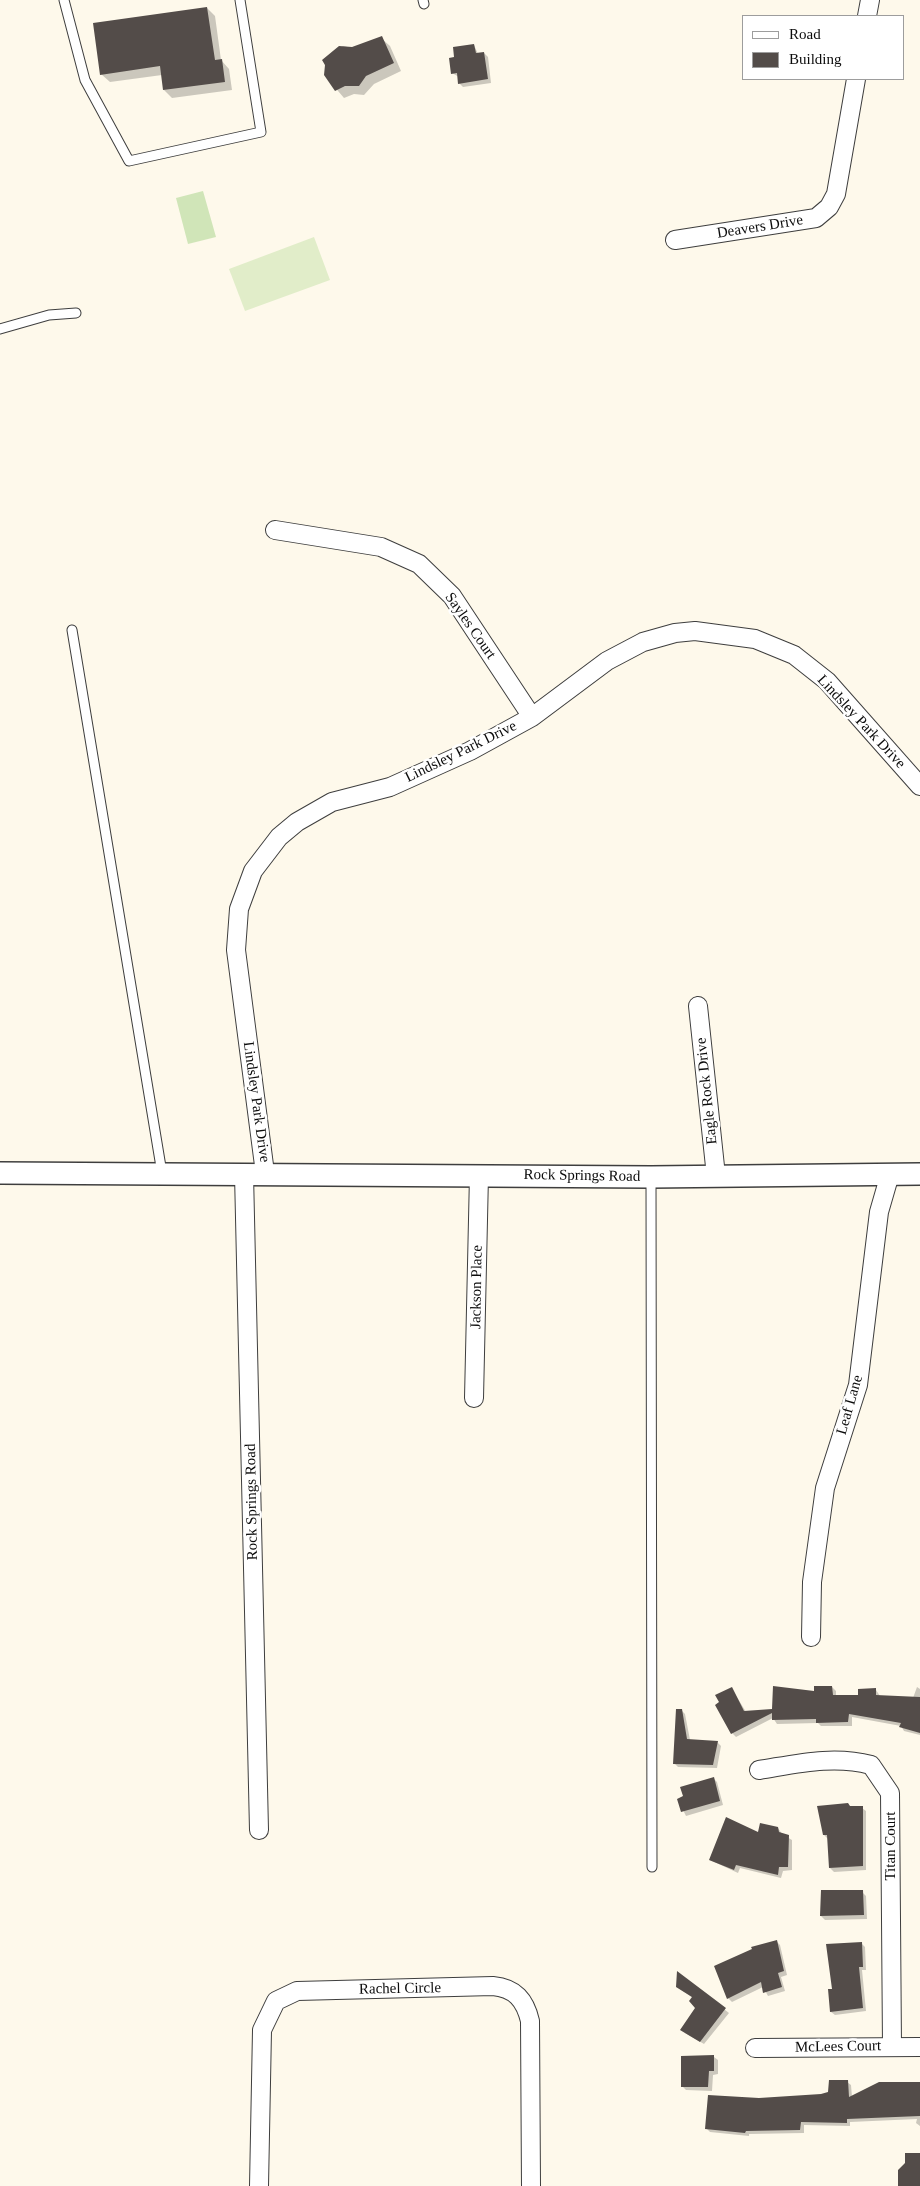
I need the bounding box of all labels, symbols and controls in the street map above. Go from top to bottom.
legend [742,15,905,80]
text: Road [789,26,821,42]
text: Building [789,51,842,67]
street label: Deavers Drive [716,211,804,243]
street label: Sayles Court [441,589,499,663]
street label: Lindsley Park Drive [813,671,909,773]
street label: Lindsley Park Drive [402,717,520,787]
street label: Eagle Rock Drive [692,1037,722,1145]
street label: Lindsley Park Drive [239,1041,273,1163]
street label: Rock Springs Road [524,1166,640,1186]
street label: Jackson Place [467,1245,487,1329]
street label: Leaf Lane [833,1373,867,1437]
street label: Rock Springs Road [242,1444,262,1560]
street label: Titan Court [882,1811,900,1881]
street label: Rachel Circle [359,1979,441,1999]
street label: McLees Court [795,2037,881,2057]

